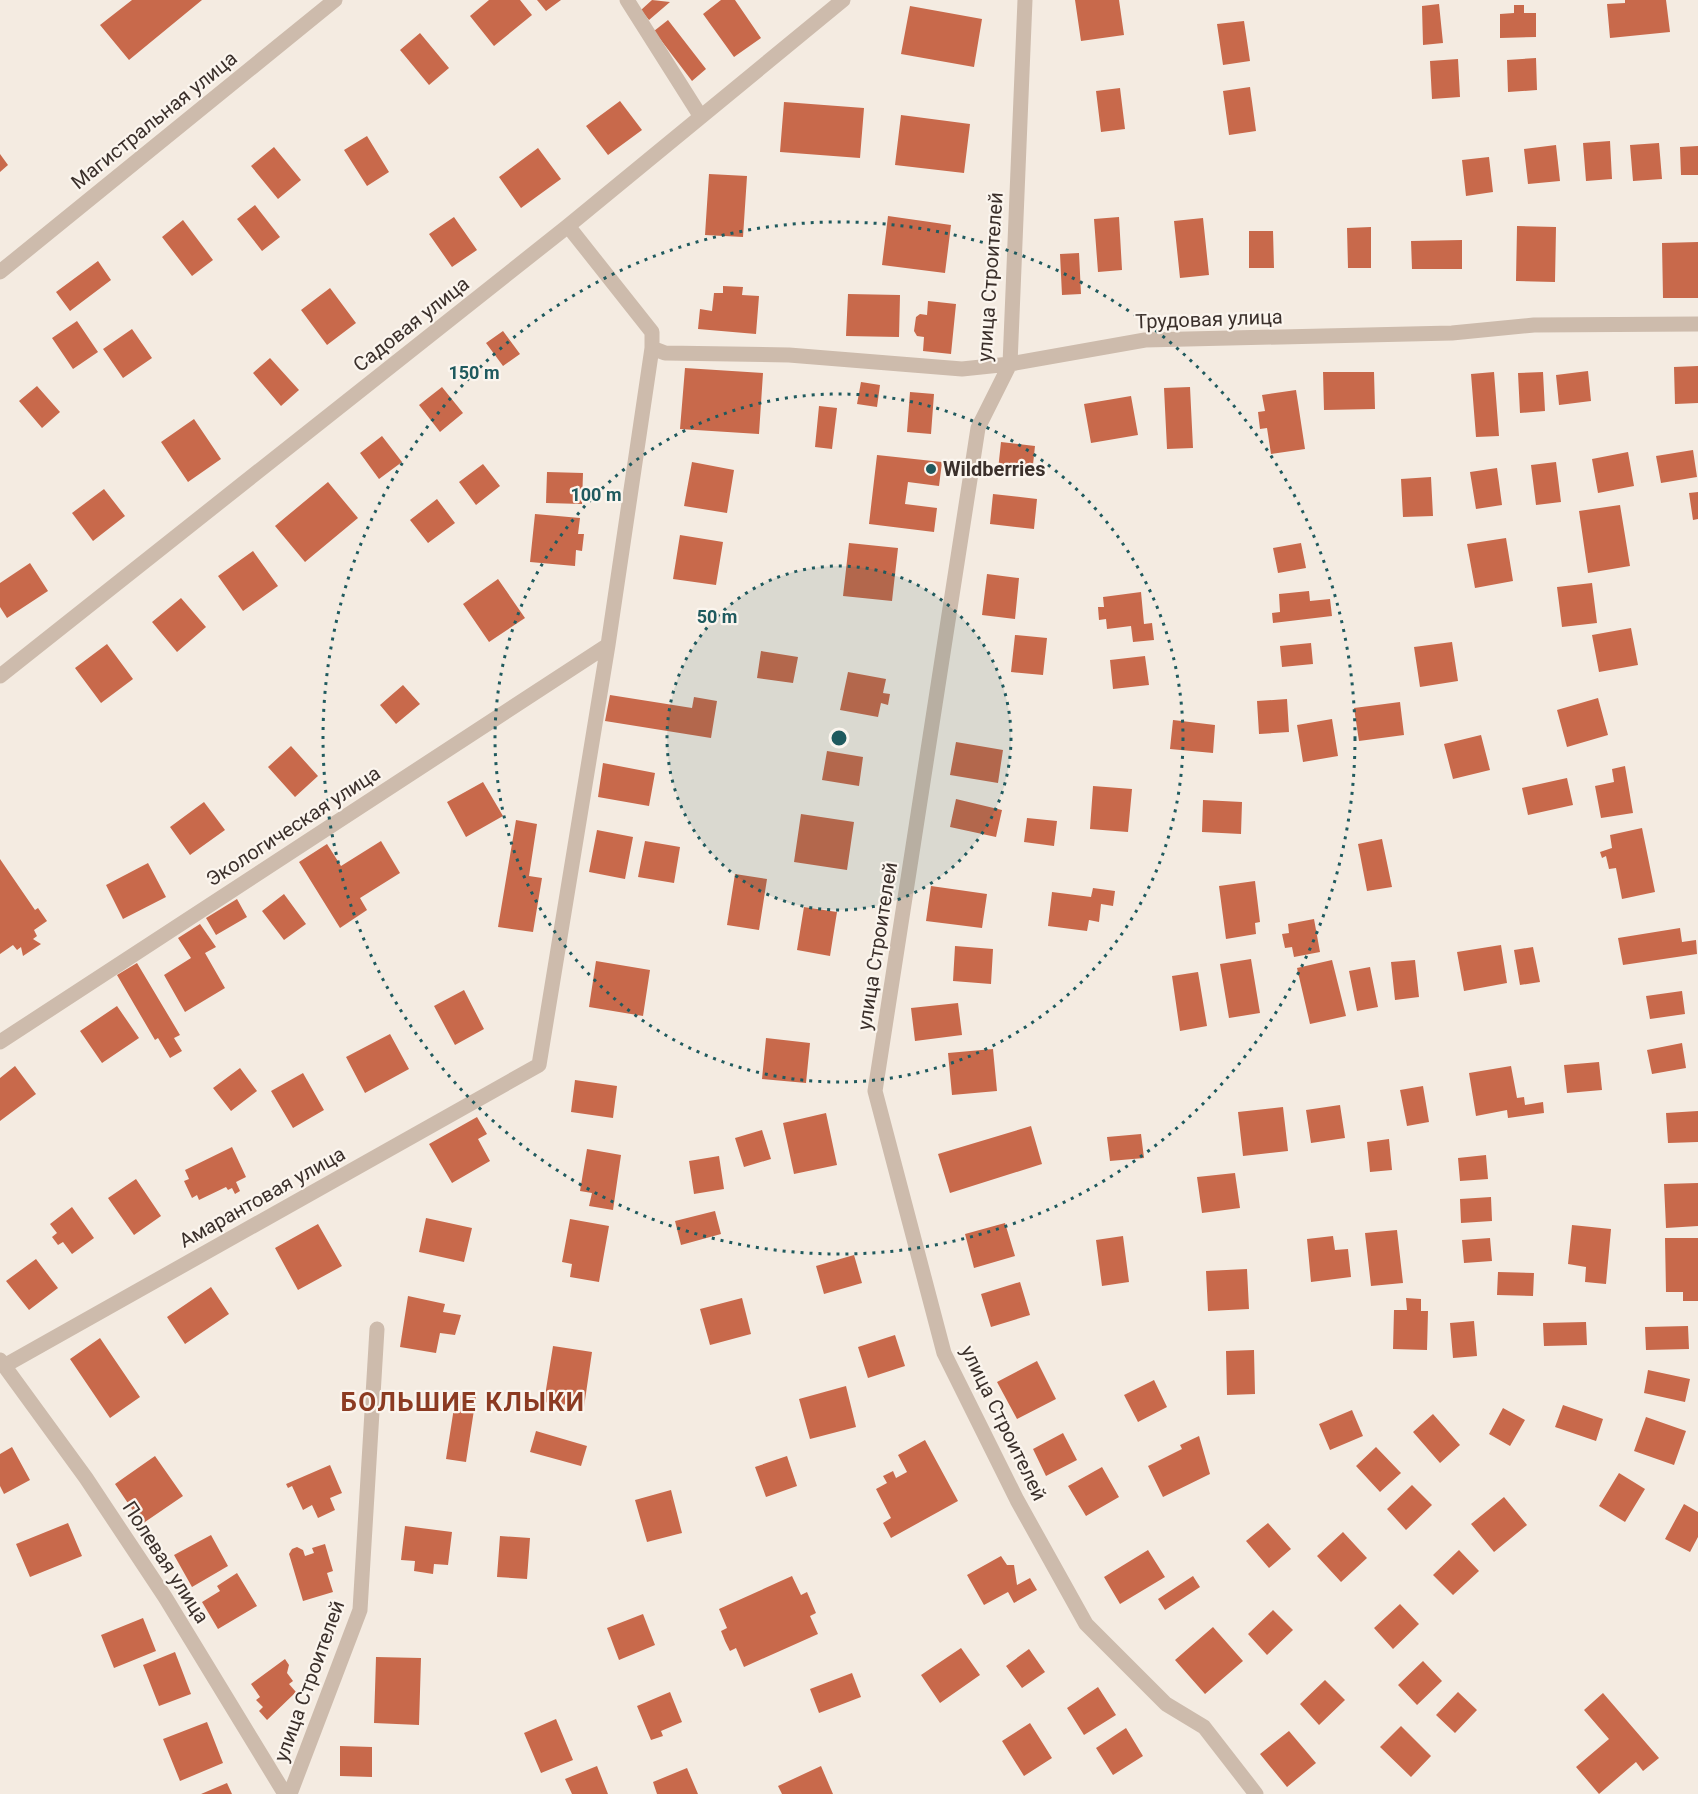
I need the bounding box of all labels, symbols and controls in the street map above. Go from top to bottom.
street label: Магистральная улица [66,46,242,194]
street label: улица Строителей [972,191,1008,363]
street label: Садовая улица [348,271,474,377]
street label: Трудовая улица [1135,304,1283,334]
text: 150 m [448,362,500,383]
place label: Wildberries [943,457,1045,481]
marker: Wildberries [924,462,938,476]
text: 100 m [570,484,622,505]
text: 50 m [697,606,737,627]
centre of rings [829,728,849,748]
street label: Экологическая улица [201,761,385,891]
street label: улица Строителей [852,860,902,1032]
street label: Амарантовая улица [175,1141,349,1253]
street label: улица Строителей [956,1341,1052,1505]
district label: БОЛЬШИЕ КЛЫКИ [341,1387,585,1417]
street label: Полевая улица [118,1496,214,1628]
street label: улица Строителей [269,1597,349,1765]

